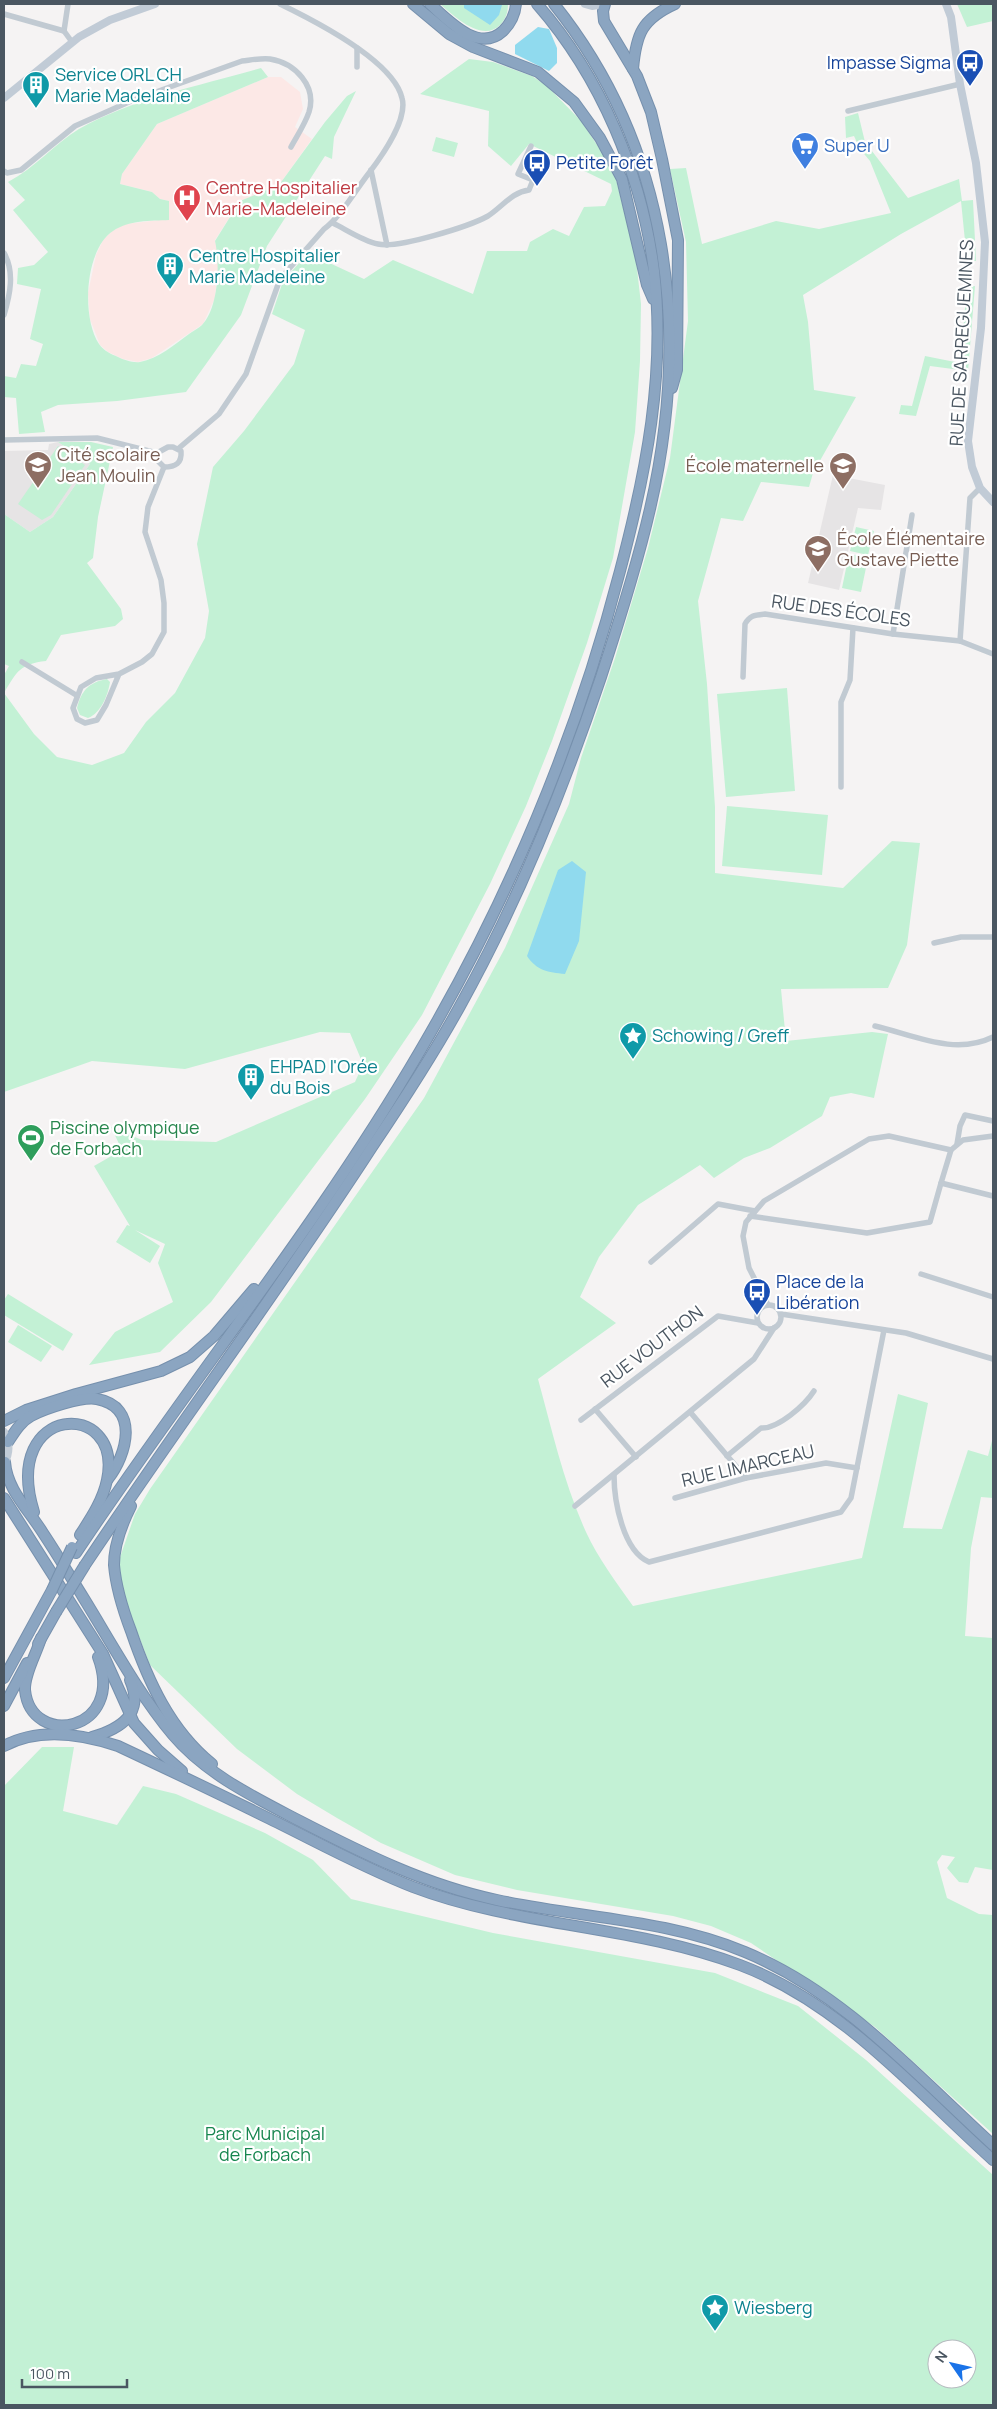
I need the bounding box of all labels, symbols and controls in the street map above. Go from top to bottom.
bus stop icon: Impasse Sigma [955,48,985,87]
place label: Impasse Sigma [827,50,951,74]
place label: Service ORL CH Marie Madelaine [55,62,191,107]
building icon: Service ORL CH Marie Madelaine [21,70,51,109]
supermarket icon: Super U [790,131,820,170]
place label: Super U [824,133,890,157]
bus stop icon: Petite Forêt [522,148,552,187]
place label: Petite Forêt [556,150,653,174]
place label: Centre Hospitalier Marie-Madeleine [206,175,358,220]
hospital icon: Centre Hospitalier Marie-Madeleine [172,183,202,222]
street label: RUE DE SARREGUEMINES [944,239,978,447]
place label: Centre Hospitalier Marie Madeleine [189,243,341,288]
building icon: Centre Hospitalier Marie Madeleine [155,251,185,290]
place label: Cité scolaire Jean Moulin [57,442,160,487]
school or university icon: Cité scolaire Jean Moulin [23,450,53,489]
school or university icon: École maternelle [828,451,858,490]
place label: École maternelle [686,453,824,477]
place label: École Élémentaire Gustave Piette [837,526,985,571]
school or university icon: École Élémentaire Gustave Piette [803,534,833,573]
street label: RUE DES ÉCOLES [770,588,912,632]
place icon: Schowing / Greff [618,1021,648,1060]
place label: Schowing / Greff [652,1023,789,1047]
place label: EHPAD l'Orée du Bois [270,1054,378,1099]
building icon: EHPAD l'Orée du Bois [236,1062,266,1101]
place label: Piscine olympique de Forbach [50,1115,200,1160]
sports icon: Piscine olympique de Forbach [16,1123,46,1162]
place label: Place de la Libération [776,1269,864,1314]
bus stop icon: Place de la Libération [742,1277,772,1316]
street label: RUE VOUTHON [595,1300,708,1393]
street label: RUE LIMARCEAU [679,1438,817,1492]
park label: Parc Municipal de Forbach [205,2121,325,2166]
place icon: Wiesberg [700,2293,730,2332]
place label: Wiesberg [734,2295,813,2319]
north arrow [927,2339,977,2389]
text: N [930,2347,951,2366]
scale bar [22,2356,128,2388]
text: 100 m [30,2363,70,2384]

